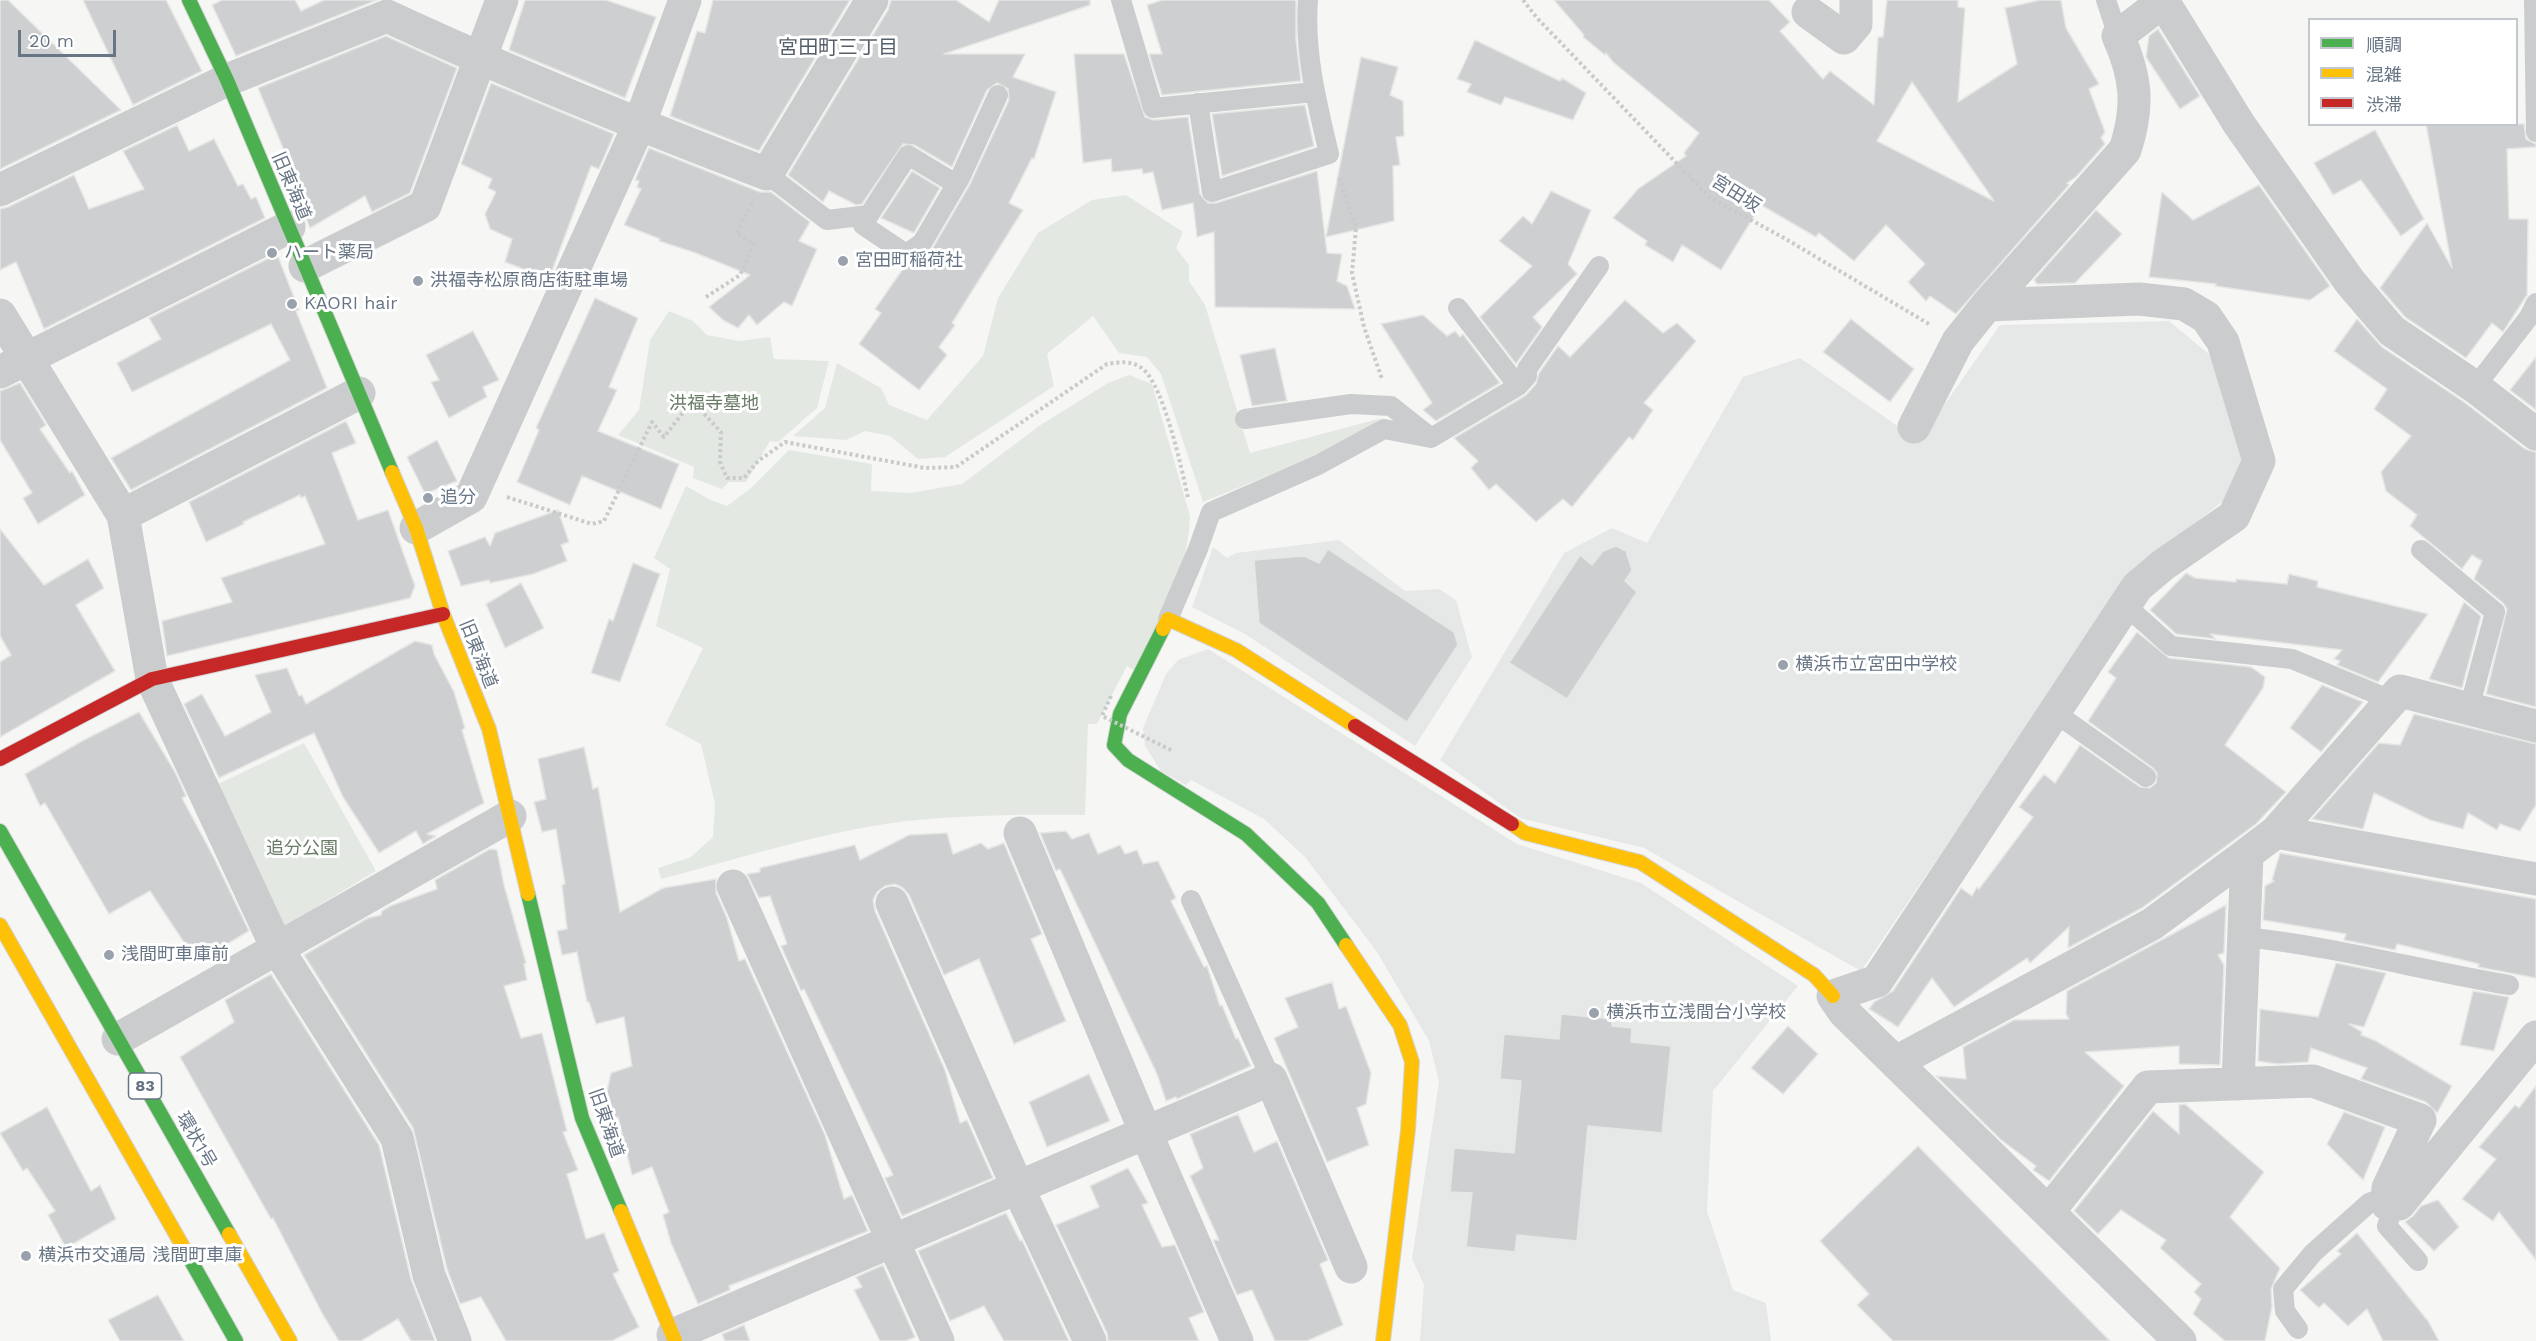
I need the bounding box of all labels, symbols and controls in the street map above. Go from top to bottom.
scale bar [21,18,118,56]
legend [2308,18,2518,126]
text: 20 m [29,30,74,51]
text: 順調 [2366,34,2402,55]
district label: 宮田町三丁目 [778,36,898,60]
text: 混雑 [2366,64,2402,85]
text: 渋滞 [2366,94,2402,115]
street label: 旧東海道 [267,149,315,223]
street label: 宮田坂 [1707,171,1765,217]
place label: ハート薬局 [284,242,374,264]
marker: ハート薬局 [265,246,279,260]
place label: 宮田町稲荷社 [855,250,963,272]
marker: 宮田町稲荷社 [836,254,850,268]
place label: 洪福寺松原商店街駐車場 [430,270,628,292]
marker: 洪福寺松原商店街駐車場 [411,274,425,288]
place label: KAORI hair [304,293,398,315]
marker: KAORI hair [285,297,299,311]
park label: 洪福寺墓地 [669,393,759,415]
place label: 追分 [440,487,476,509]
marker: 追分 [421,491,435,505]
street label: 旧東海道 [455,617,501,691]
place label: 横浜市立宮田中学校 [1795,654,1957,676]
marker: 横浜市立宮田中学校 [1776,658,1790,672]
park label: 追分公園 [266,838,338,860]
place label: 浅間町車庫前 [121,944,229,966]
marker: 浅間町車庫前 [102,948,116,962]
place label: 横浜市立浅間台小学校 [1606,1002,1786,1024]
marker: 横浜市立浅間台小学校 [1587,1006,1601,1020]
road number: 83 [128,1073,162,1099]
street label: 旧東海道 [584,1085,628,1161]
street label: 環状1号 [171,1108,221,1172]
place label: 横浜市交通局 浅間町車庫 [38,1245,242,1267]
marker: 横浜市交通局 浅間町車庫 [19,1249,33,1263]

